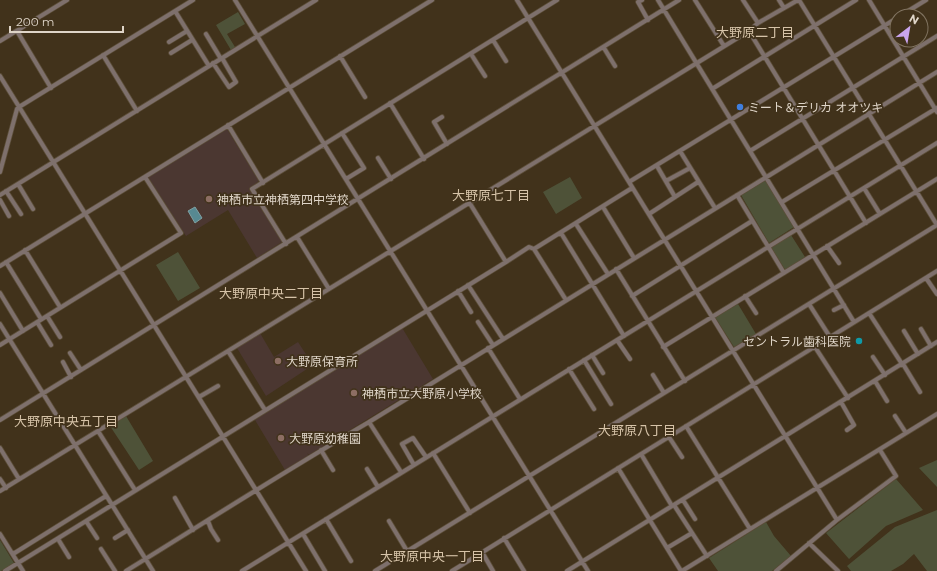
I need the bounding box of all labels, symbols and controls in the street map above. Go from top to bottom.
scale bar [10,8,123,34]
north arrow [889,8,929,48]
text: N [907,11,922,28]
text: 200 m [16,14,55,29]
district label: 大野原二丁目 [716,24,794,40]
place label: ミート＆デリカ オオツキ [748,100,883,115]
marker: ミート＆デリカ オオツキ [735,102,745,112]
district label: 大野原七丁目 [452,187,530,203]
place label: 神栖市立神栖第四中学校 [217,192,349,207]
marker: 神栖市立神栖第四中学校 [204,194,214,204]
district label: 大野原中央二丁目 [219,285,323,301]
place label: セントラル歯科医院 [743,334,851,349]
marker: セントラル歯科医院 [854,336,864,346]
place label: 大野原保育所 [286,354,358,369]
marker: 大野原保育所 [273,356,283,366]
place label: 神栖市立大野原小学校 [362,386,482,401]
marker: 神栖市立大野原小学校 [349,388,359,398]
district label: 大野原中央五丁目 [14,413,118,429]
district label: 大野原八丁目 [598,422,676,438]
place label: 大野原幼稚園 [289,431,361,446]
marker: 大野原幼稚園 [276,433,286,443]
district label: 大野原中央一丁目 [380,548,484,564]

